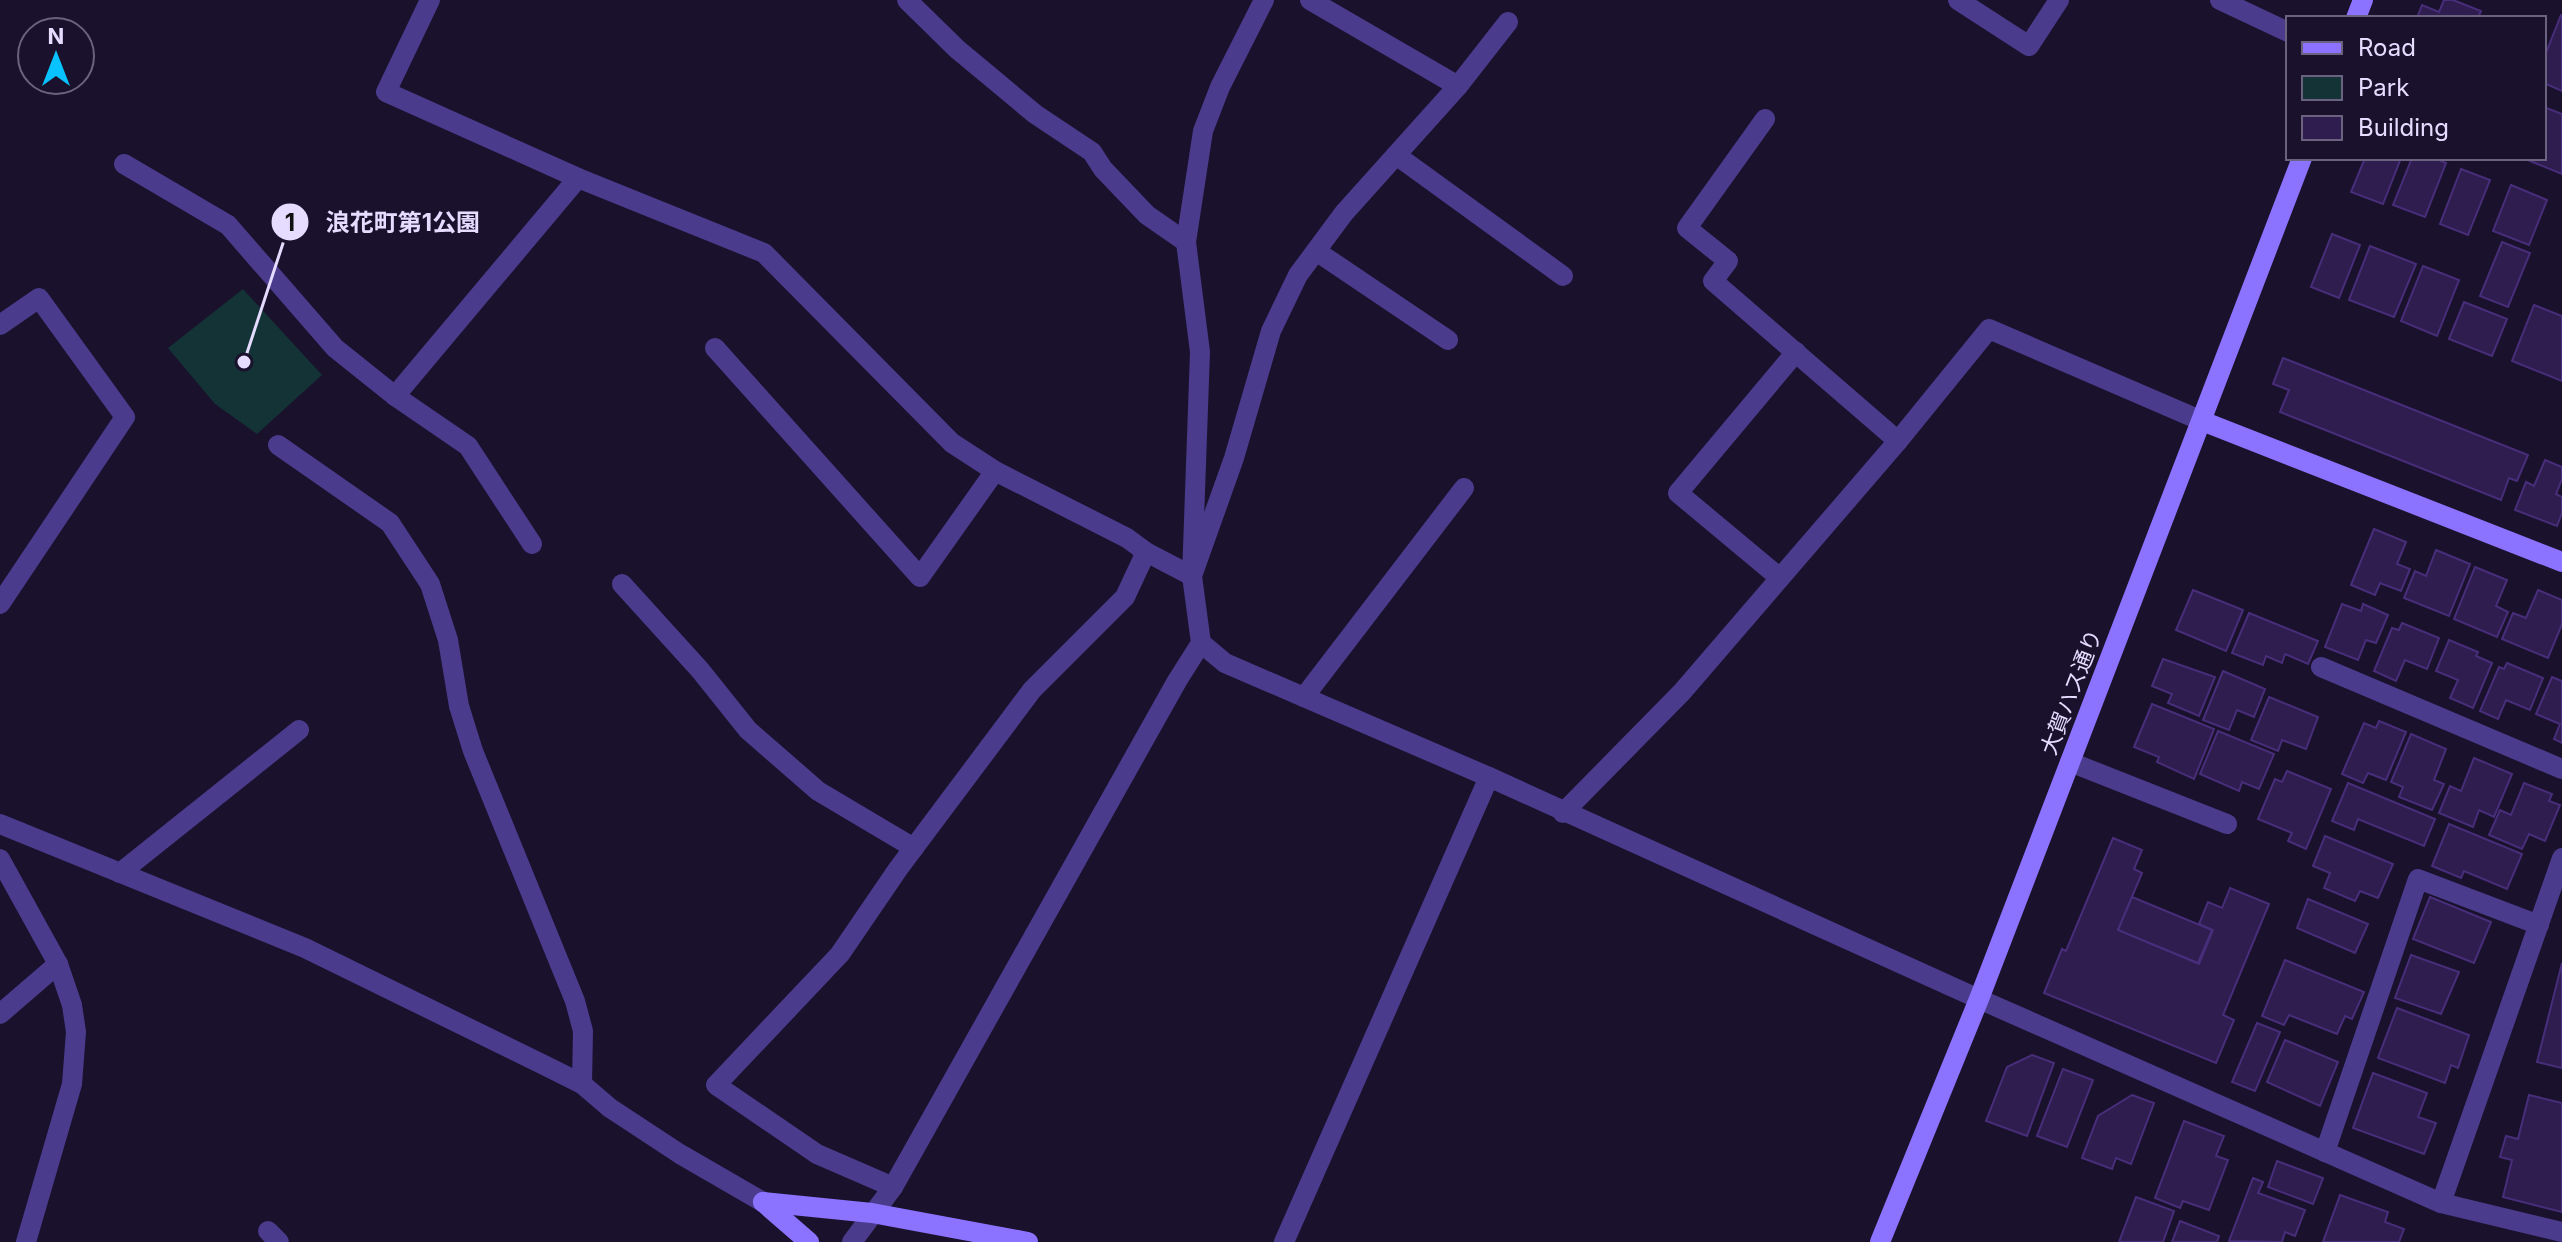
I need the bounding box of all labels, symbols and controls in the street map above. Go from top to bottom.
north arrow [16,16,96,96]
legend [2286,16,2546,160]
text: N [48,23,64,49]
text: Road [2358,33,2416,62]
text: Park [2358,73,2409,102]
text: Building [2358,113,2449,142]
callout: 浪花町第1公園 [270,198,496,246]
text: 1 [285,208,295,237]
text: 浪花町第1公園 [326,208,480,237]
street label: 大賀ハス通り [2035,626,2107,758]

